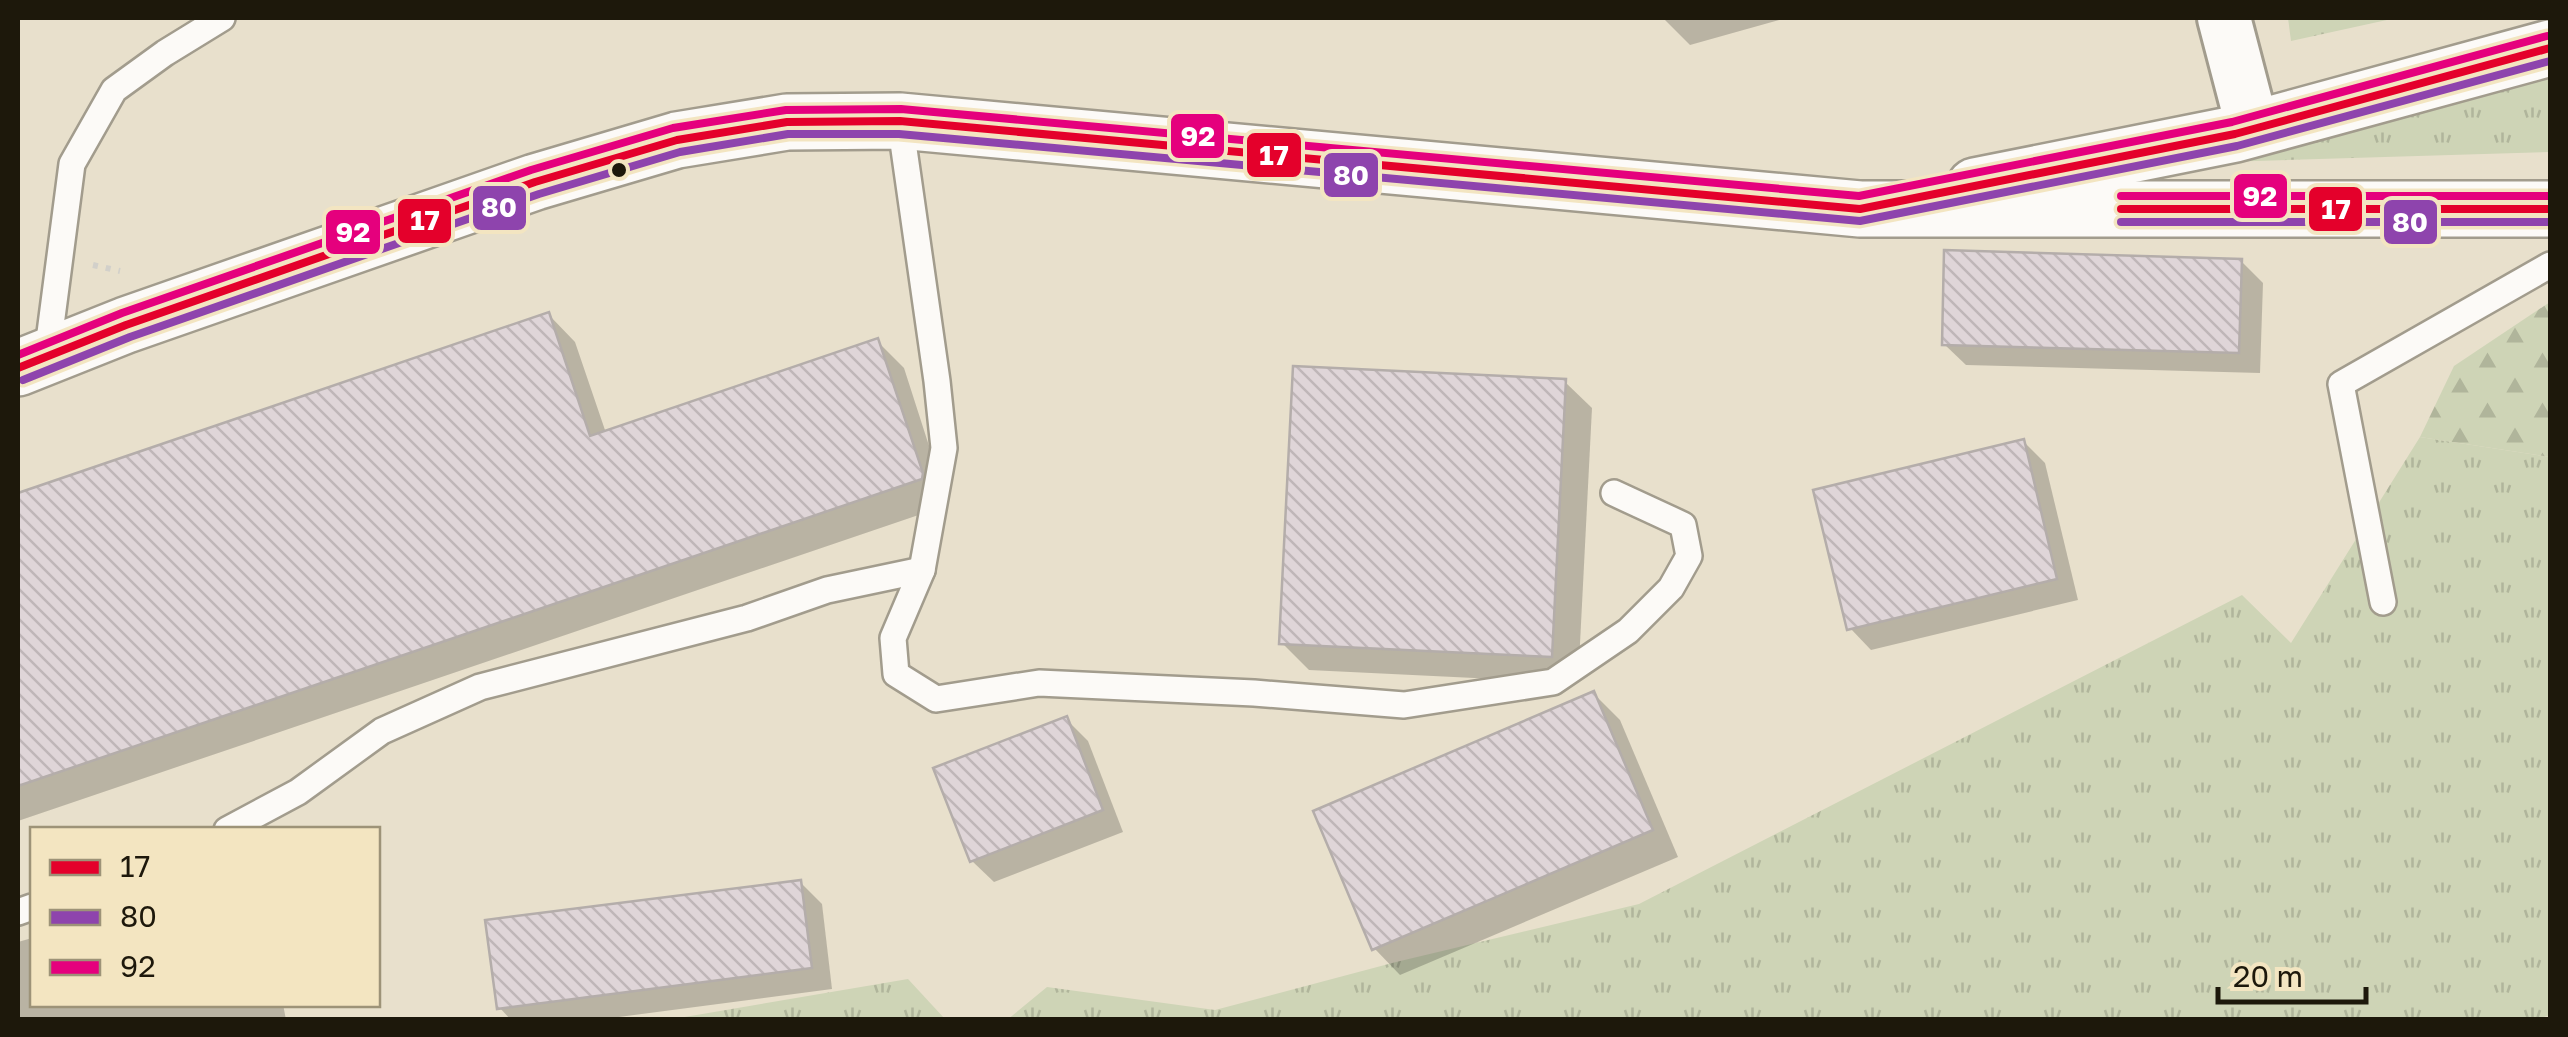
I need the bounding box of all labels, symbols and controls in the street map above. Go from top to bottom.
line badge: 92 [1169,112,1226,160]
text: 92 [1181,119,1215,152]
line badge: 17 [1245,131,1303,179]
text: 17 [1259,138,1289,171]
line badge: 80 [1322,151,1380,199]
text: 80 [1333,158,1369,191]
unlabelled marker [609,160,629,180]
line badge: 92 [2232,172,2289,220]
text: 92 [2243,179,2277,212]
line badge: 80 [471,184,528,232]
line badge: 17 [2307,185,2364,233]
text: 80 [481,190,517,223]
text: 17 [2321,192,2351,225]
line badge: 17 [396,197,453,245]
line badge: 80 [2382,198,2439,246]
text: 17 [410,203,440,236]
text: 80 [2392,205,2428,238]
line badge: 92 [324,208,382,256]
text: 92 [336,215,370,248]
legend [30,827,380,1007]
text: 17 [120,848,150,884]
text: 80 [120,898,157,934]
scale bar [2218,942,2366,1004]
text: 92 [120,948,156,984]
text: 20 m [2233,958,2303,994]

